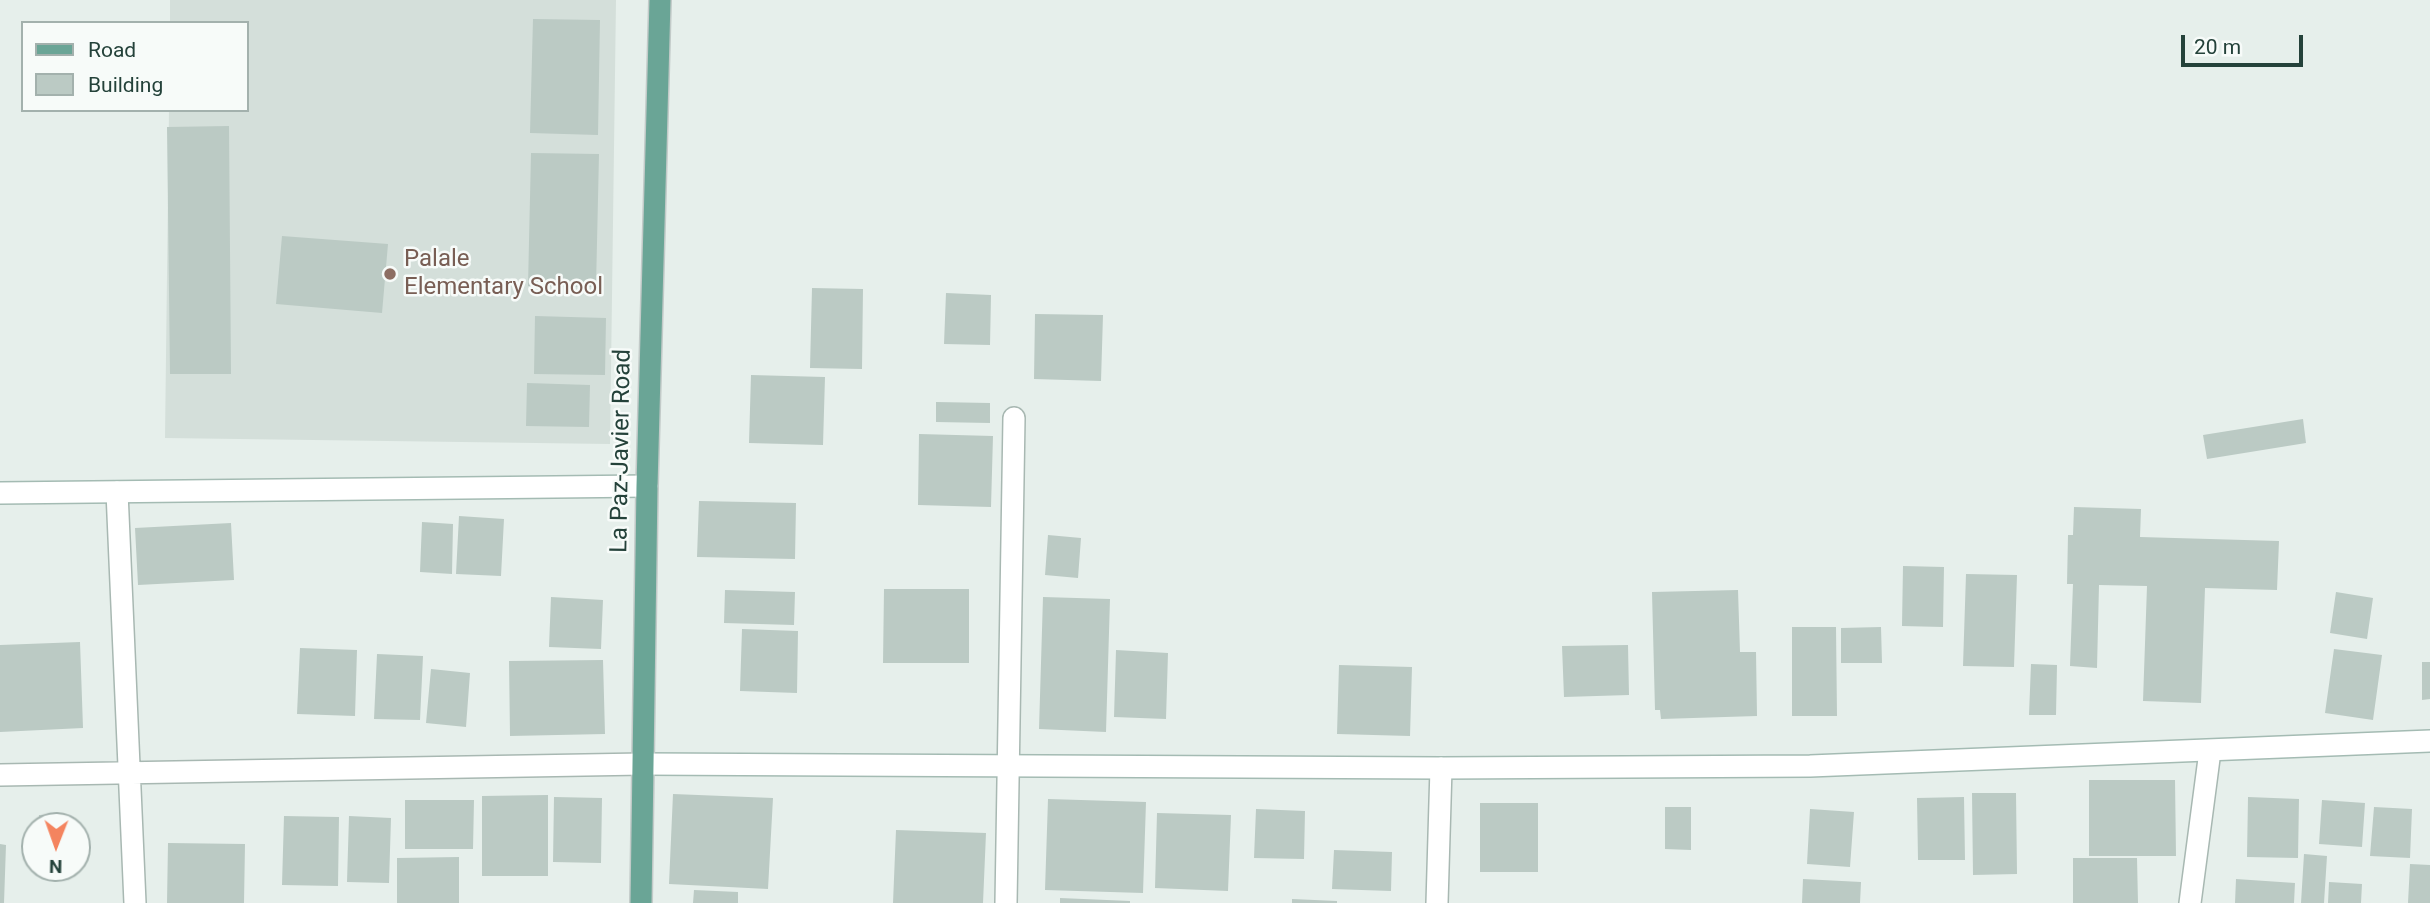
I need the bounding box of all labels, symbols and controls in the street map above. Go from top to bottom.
legend [21,21,248,112]
scale bar [2185,21,2308,65]
text: 20 m [2194,35,2241,59]
text: Road [88,38,136,62]
text: Building [88,73,163,97]
place label: Palale Elementary School [404,246,603,302]
marker: Palale Elementary School [382,266,398,282]
street label: La Paz-Javier Road [606,349,638,553]
north arrow [21,812,91,882]
text: N [49,855,63,878]

